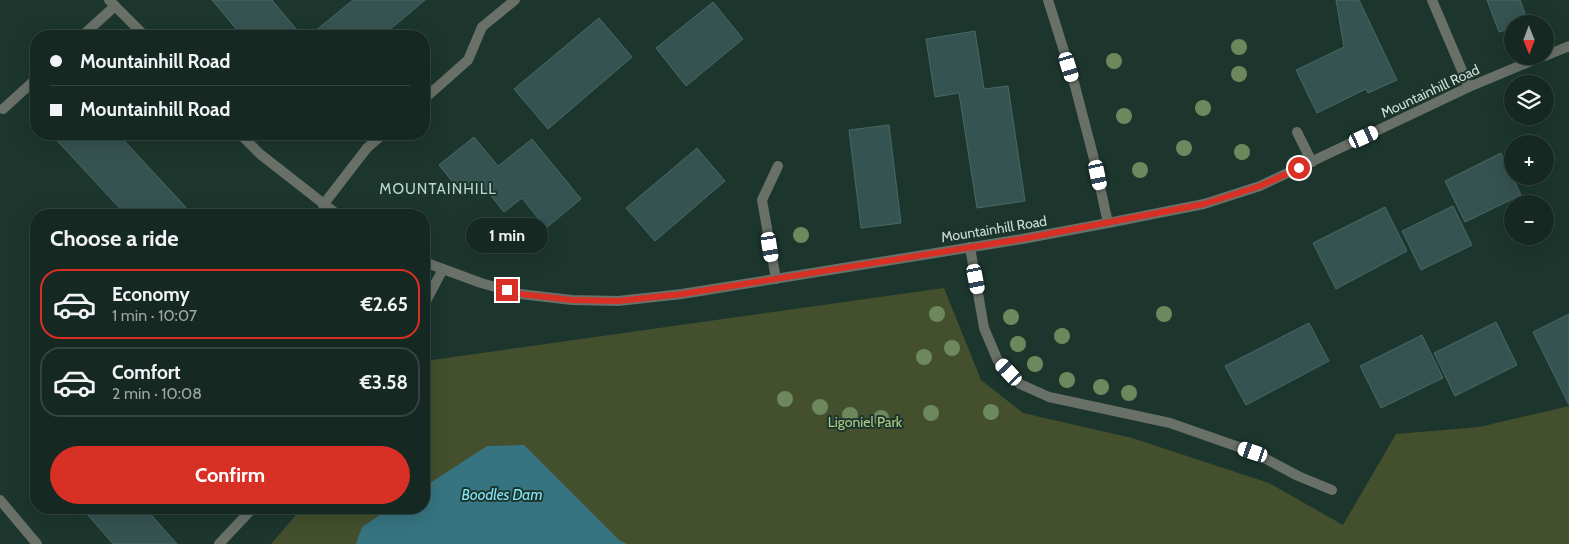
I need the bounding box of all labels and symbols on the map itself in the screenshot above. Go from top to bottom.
north arrow [1504,15,1554,65]
car [1057,50,1080,84]
street label: Mountainhill Road [1378,60,1482,122]
car [1347,124,1380,150]
route start [1288,157,1310,179]
car [1087,159,1108,191]
district label: MOUNTAINHILL [379,180,497,198]
street label: Mountainhill Road [940,212,1048,246]
callout: 1 min [466,218,548,252]
car [760,231,779,263]
car [965,263,986,295]
route end [496,279,518,301]
car [993,356,1024,388]
park label: Ligoniel Park [828,413,903,431]
car [1236,440,1269,464]
water label: Boodles Dam [462,486,542,504]

